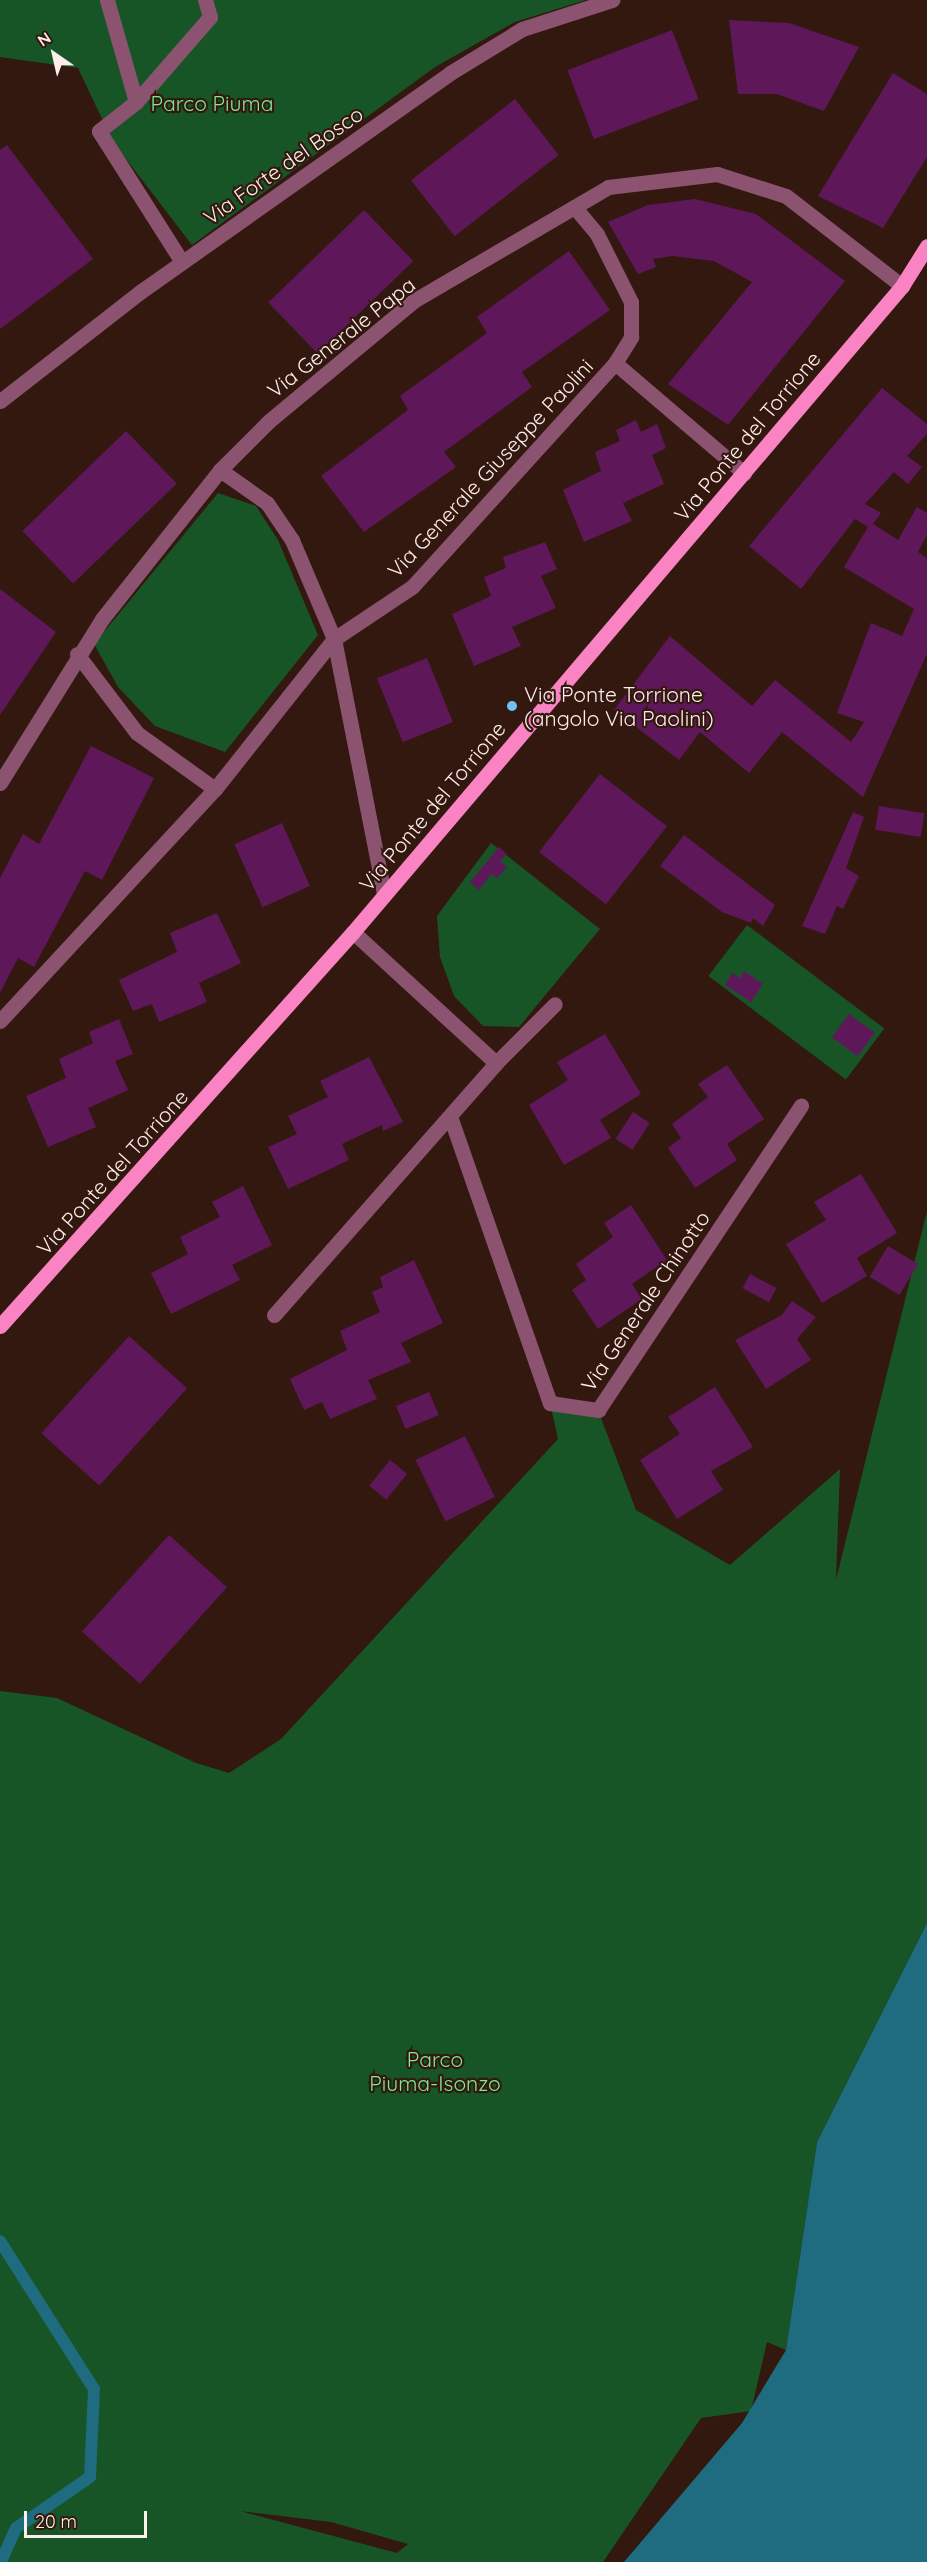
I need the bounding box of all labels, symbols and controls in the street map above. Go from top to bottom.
north arrow [24,24,84,84]
text: N [33,28,54,51]
park label: Parco Piuma [151,90,273,116]
street label: Via Forte del Bosco [198,101,368,229]
street label: Via Generale Papa [262,271,420,403]
street label: Via Ponte del Torrione [669,346,825,526]
street label: Via Generale Giuseppe Paolini [382,353,598,583]
place label: Via Ponte Torrione (angolo Via Paolini) [524,681,714,731]
marker: Via Ponte Torrione (angolo Via Paolini) [505,699,519,713]
street label: Via Ponte del Torrione [354,716,510,896]
street label: Via Ponte del Torrione [31,1084,193,1260]
street label: Via Generale Chinotto [575,1206,715,1396]
park label: Parco Piuma-Isonzo [369,2046,501,2096]
scale bar [27,2499,150,2537]
text: 20 m [35,2510,77,2533]

